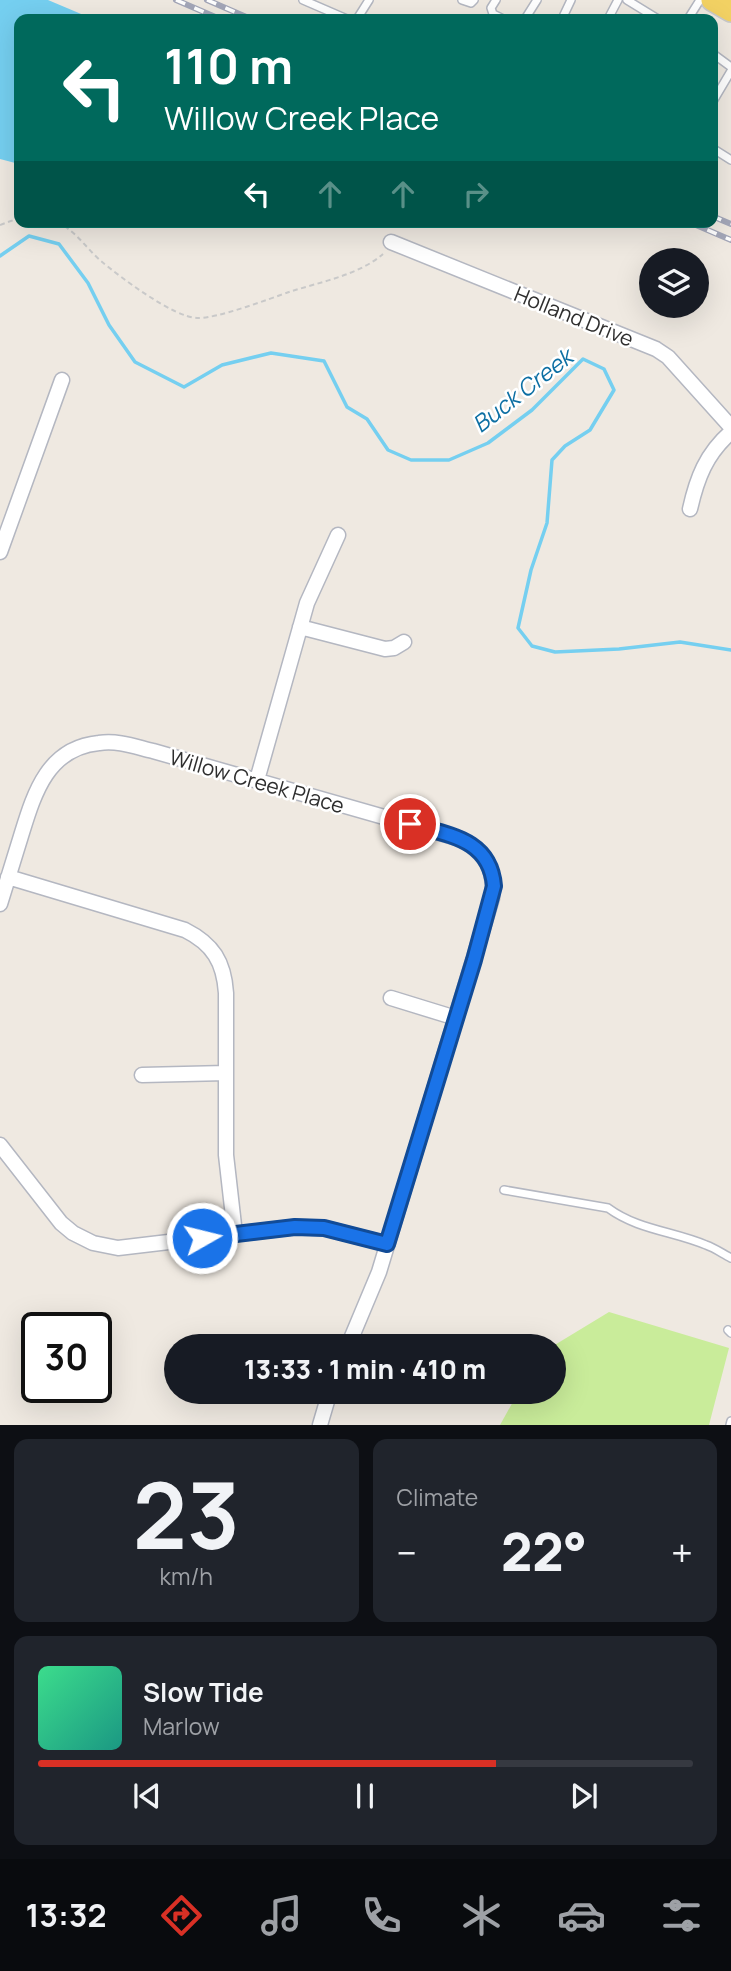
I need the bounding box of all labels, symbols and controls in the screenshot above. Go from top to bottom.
text: 110 m [164,32,293,99]
icon: left [49,42,140,133]
text: Willow Creek Place [164,96,439,140]
icon: left [238,175,276,213]
icon: ahead [311,175,349,213]
icon: ahead [384,175,422,213]
icon: right [457,175,495,213]
map controls [639,248,709,318]
button: layers [639,248,709,318]
street label: Holland Drive [510,279,638,353]
water label: Buck Creek [465,338,582,439]
street label: Willow Creek Place [166,743,348,819]
pin [380,794,440,854]
icon: arrive [391,805,429,843]
position arrow [165,1201,239,1275]
speed limit sign: 30 [21,1312,112,1403]
text: 13:33 · 1 min · 410 m [244,1351,486,1387]
text: 23 [133,1452,240,1576]
text: Climate [397,1481,478,1513]
text: 22° [501,1516,587,1587]
text: − [397,1526,417,1578]
text: + [671,1526,693,1578]
text: km/h [160,1560,213,1592]
text: Slow Tide [143,1674,264,1710]
text: Marlow [143,1710,220,1742]
icon: previous [128,1777,166,1815]
icon: pause [346,1777,384,1815]
icon: next [565,1777,603,1815]
icon: directions [157,1891,206,1940]
icon: music [257,1891,306,1940]
icon: phone [357,1891,406,1940]
icon: climate [457,1891,506,1940]
icon: car [557,1891,606,1940]
icon: filters [657,1891,706,1940]
text: 13:32 [25,1893,107,1937]

